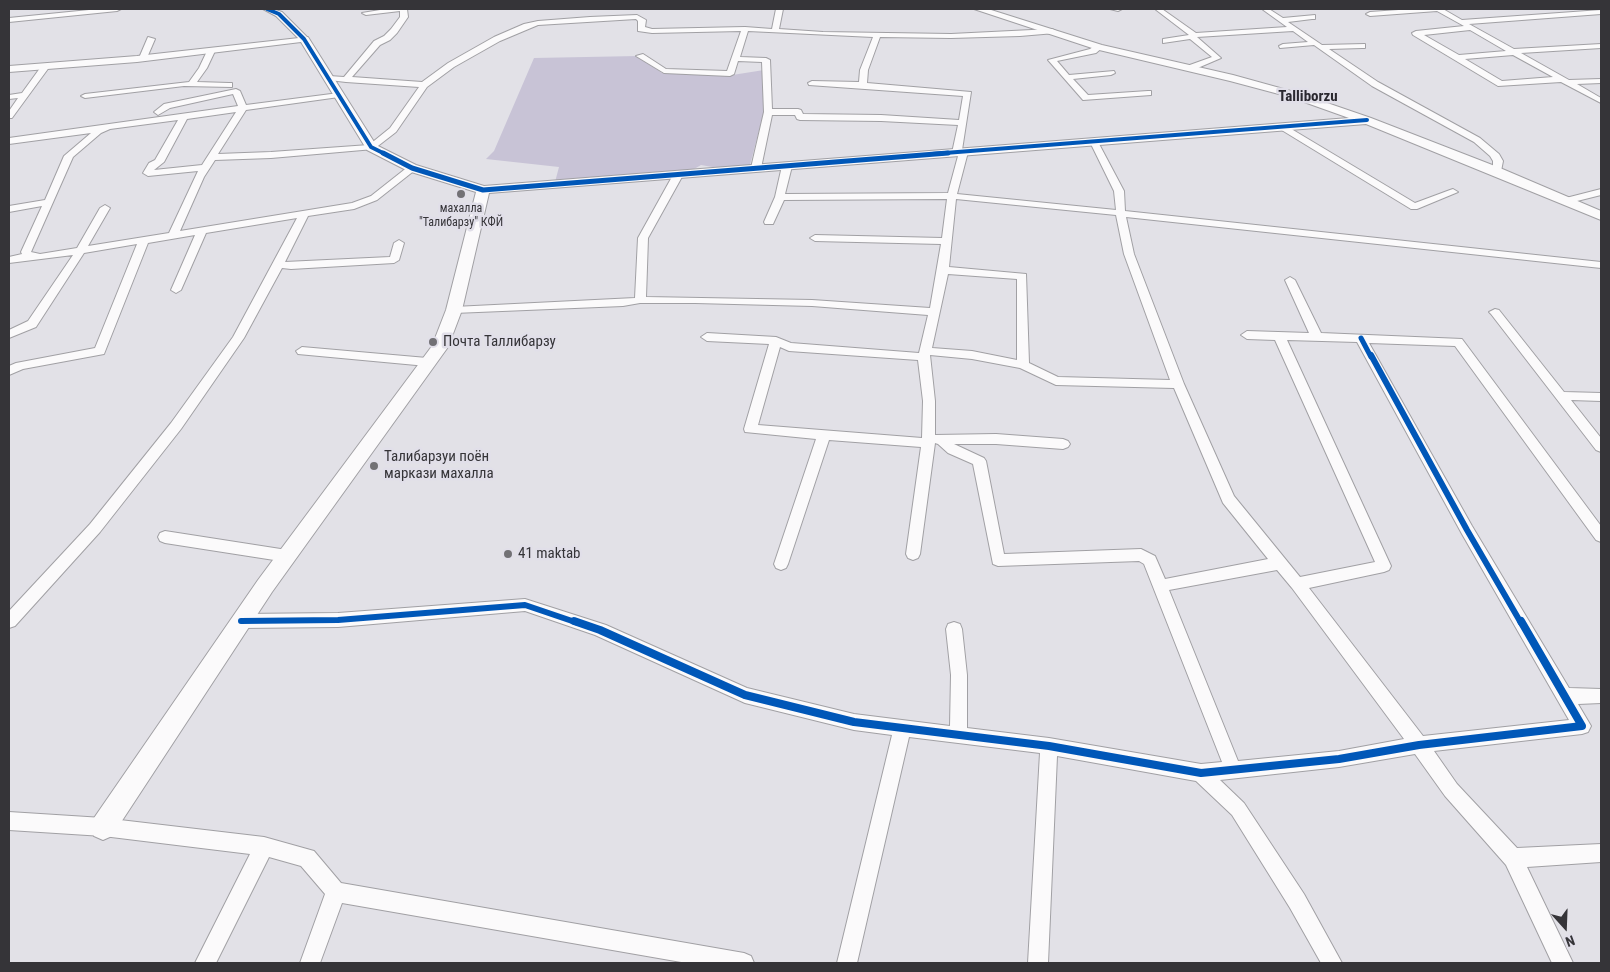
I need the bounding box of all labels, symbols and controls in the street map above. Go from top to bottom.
district label: Talliborzu [1278,88,1338,106]
marker: махалла "Талибарзу" КФЙ [455,188,467,200]
place label: махалла "Талибарзу" КФЙ [419,202,503,230]
place label: Почта Таллибарзу [443,333,556,351]
marker: Почта Таллибарзу [427,336,439,348]
place label: Талибарзуи поён маркази махалла [384,448,494,483]
marker: Талибарзуи поён маркази махалла [368,460,380,472]
place label: 41 maktab [518,545,581,563]
marker: 41 maktab [502,548,514,560]
north arrow [1540,902,1590,952]
text: N [1563,932,1577,950]

